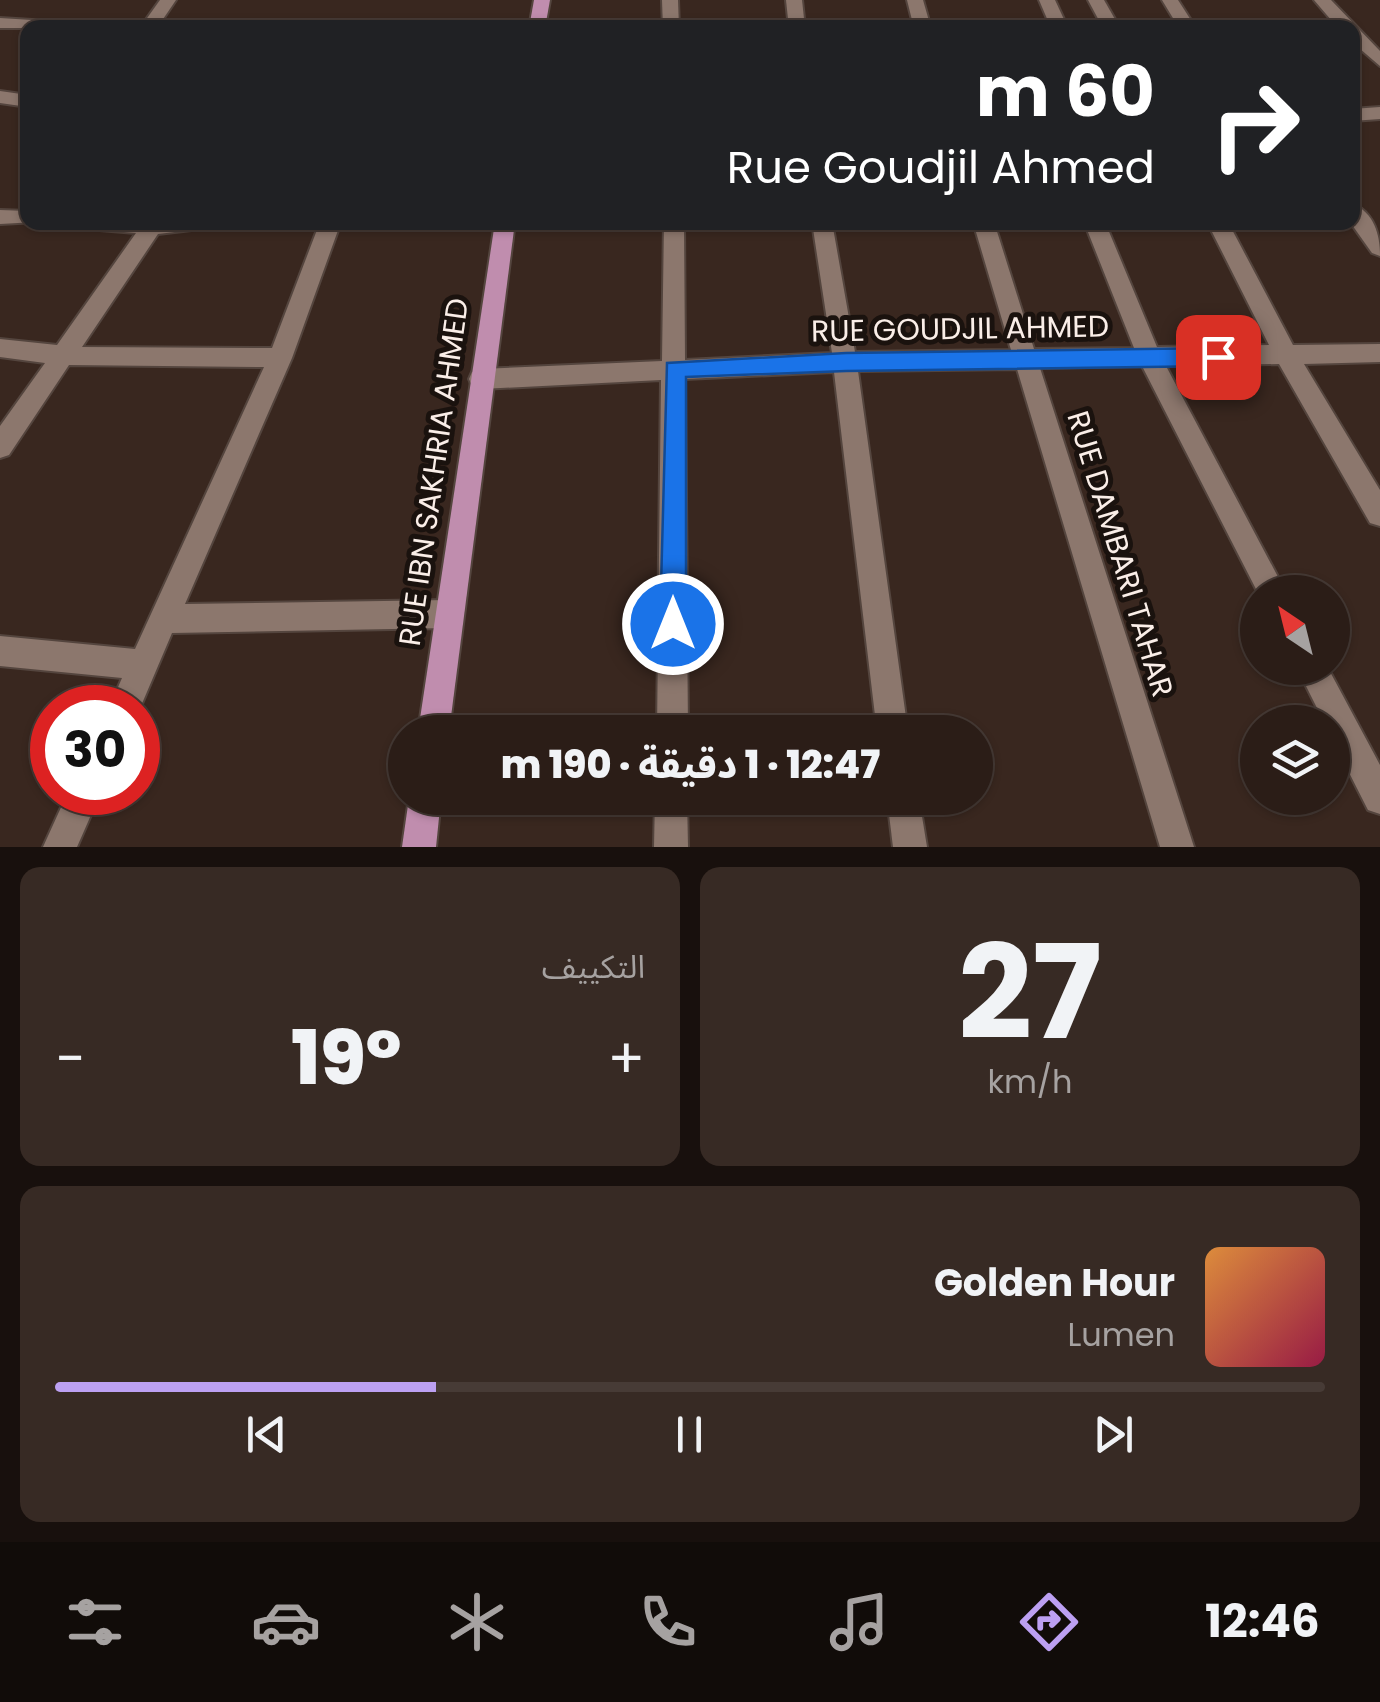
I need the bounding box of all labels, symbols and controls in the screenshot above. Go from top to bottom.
text: 60 m [976,42,1155,141]
icon: right [1190,60,1320,190]
text: Rue Goudjil Ahmed [727,136,1155,199]
street label: RUE IBN SAKHRIA AHMED [388,295,479,649]
street label: RUE GOUDJIL AHMED [811,304,1109,353]
pin [1176,315,1261,400]
icon: arrive [1191,330,1246,385]
street label: RUE DAMBARI TAHAR [1056,406,1184,702]
position arrow [621,572,725,676]
north arrow [1240,575,1350,685]
map controls [1240,575,1350,815]
speed limit sign: 30 [30,685,160,815]
button: layers [1240,705,1350,815]
text: 12:47 · 1 دقيقة · 190 m [501,738,880,791]
text: 27 [958,901,1102,1084]
text: التكييف [542,944,645,989]
text: 19° [291,1005,402,1110]
text: − [55,1020,85,1097]
text: + [607,1020,645,1097]
text: km/h [987,1059,1073,1104]
text: Golden Hour [934,1256,1175,1309]
text: Lumen [1067,1312,1175,1357]
icon: previous [239,1407,294,1462]
icon: pause [662,1407,717,1462]
icon: next [1086,1407,1141,1462]
icon: filters [60,1587,130,1657]
icon: car [251,1587,321,1657]
icon: climate [442,1587,512,1657]
icon: phone [633,1587,703,1657]
icon: music [824,1587,894,1657]
icon: directions [1014,1587,1084,1657]
text: 12:46 [1205,1590,1320,1653]

